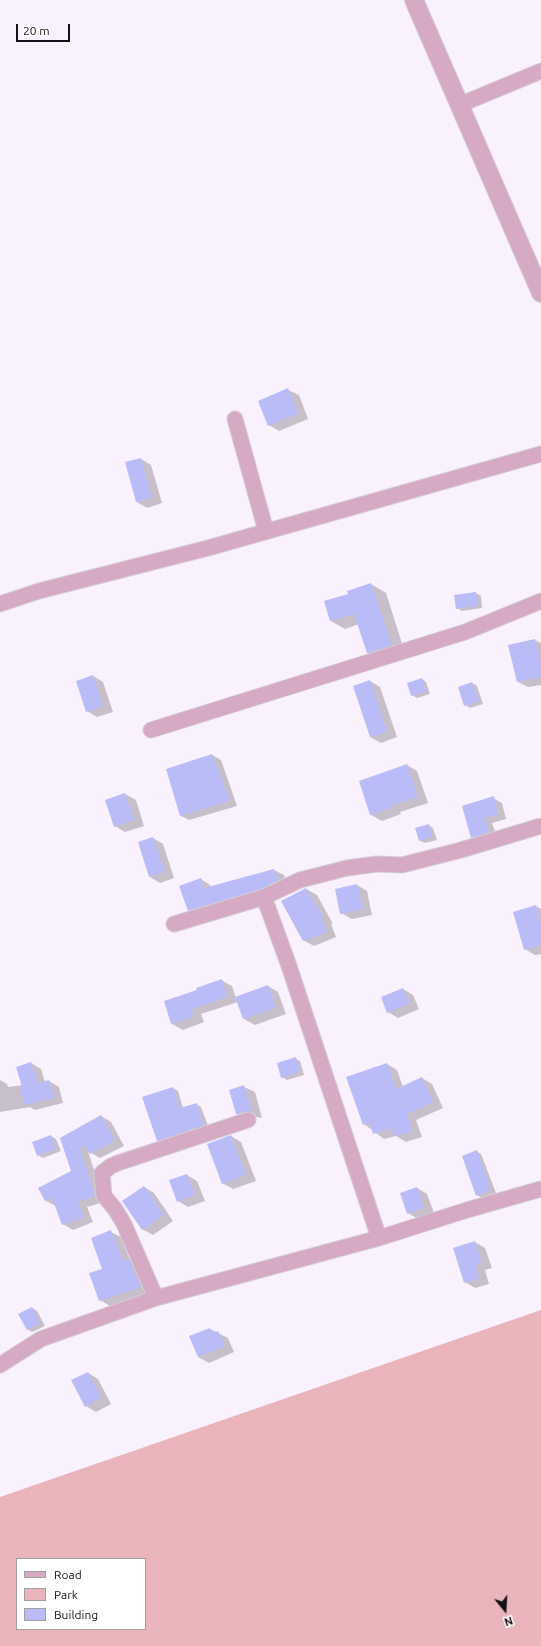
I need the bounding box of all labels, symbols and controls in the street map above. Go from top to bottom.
scale bar [18,16,72,42]
text: 20 m [23,24,50,37]
legend [16,1558,146,1630]
text: Road [54,1568,82,1581]
text: Park [54,1588,78,1601]
north arrow [485,1590,525,1630]
text: Building [54,1608,98,1621]
text: N [503,1614,514,1628]

